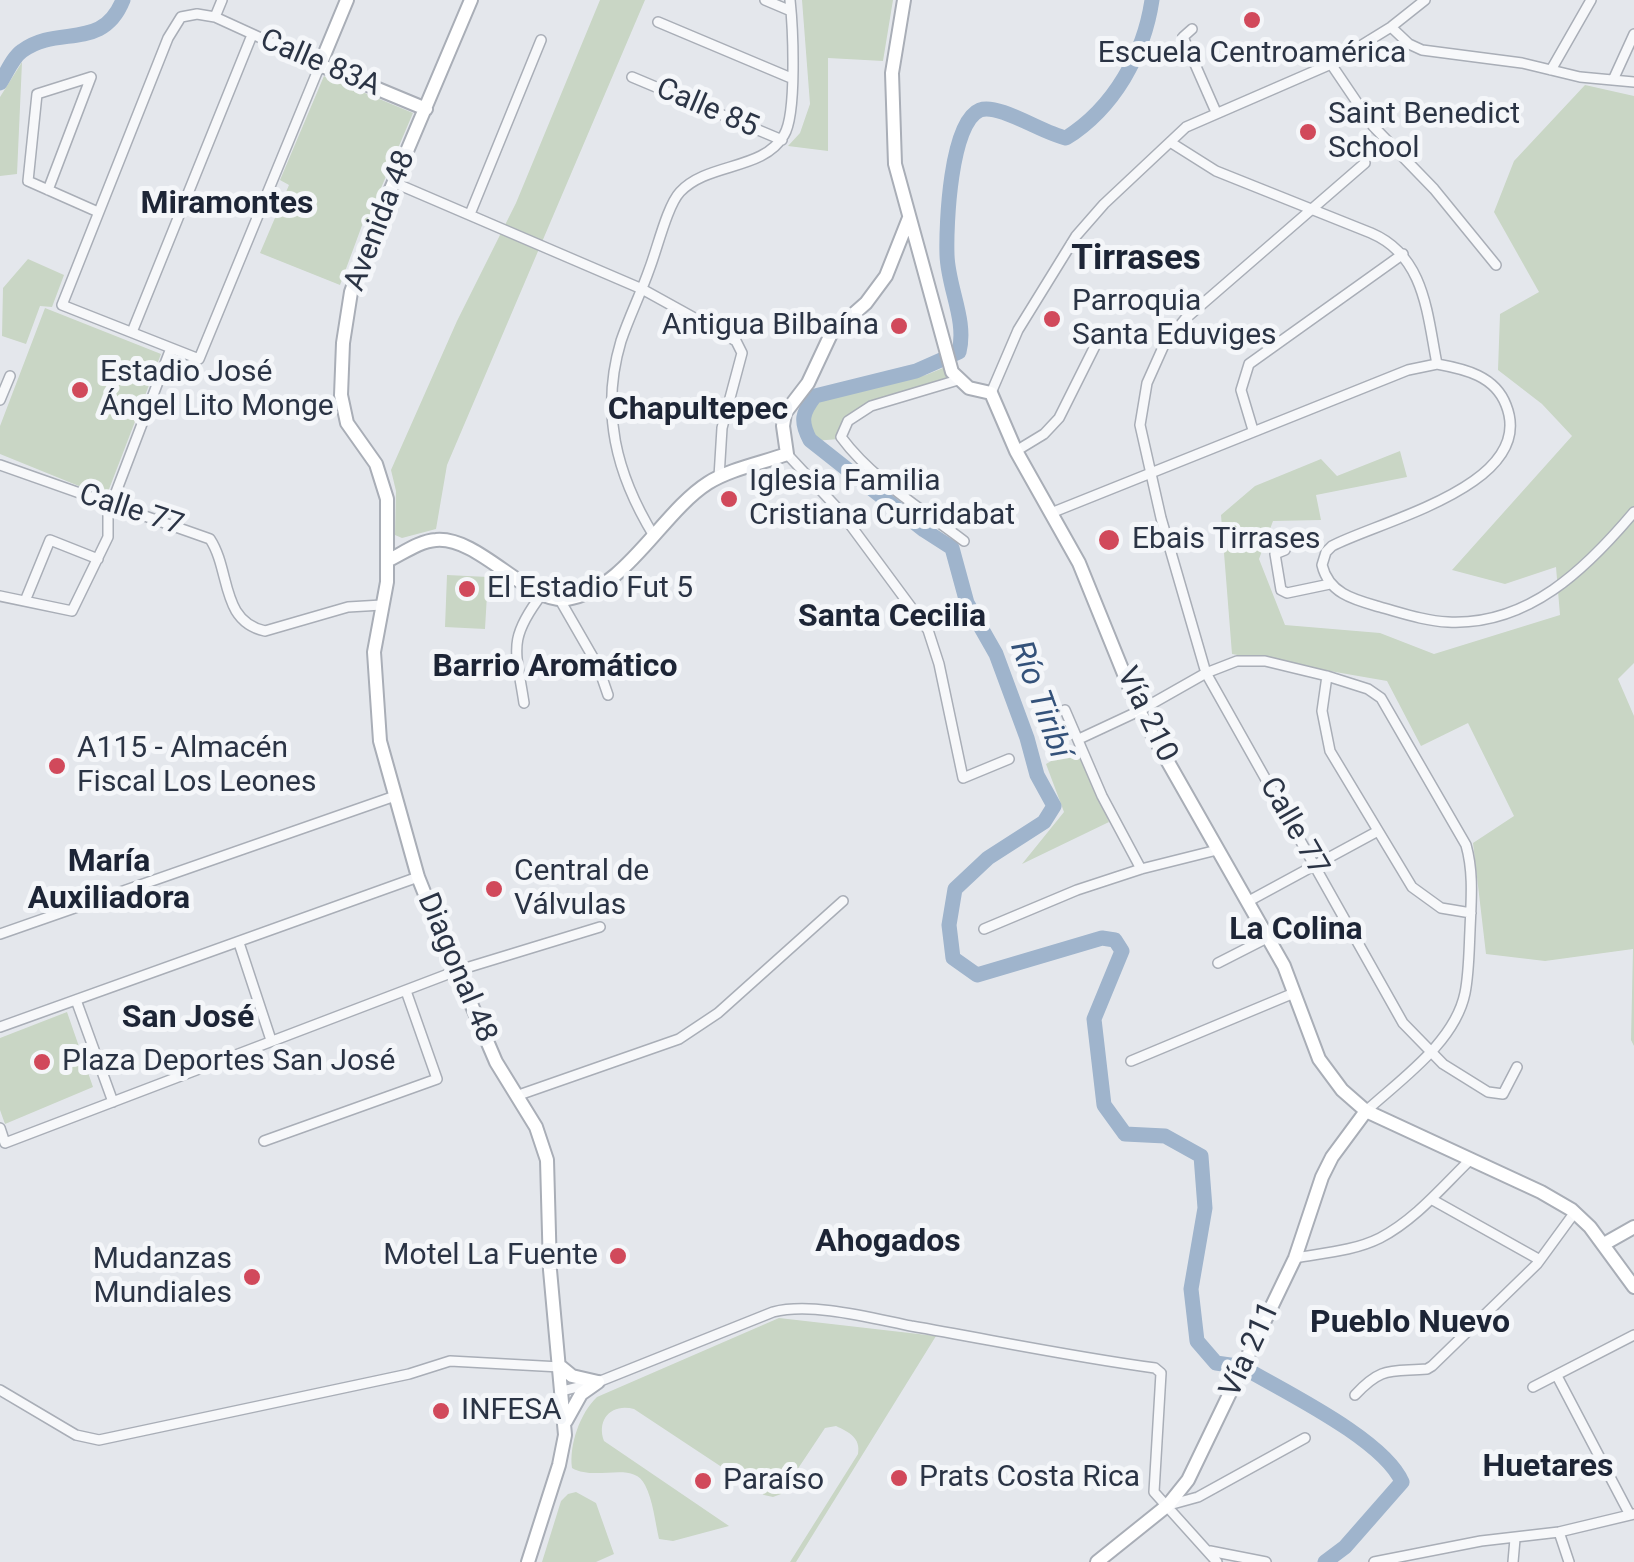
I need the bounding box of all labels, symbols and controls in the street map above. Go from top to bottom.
marker: Escuela Centroamérica [1241,9,1263,31]
street label: Calle 83A [254,23,386,105]
place label: Escuela Centroamérica [1098,36,1406,72]
street label: Calle 85 [650,71,764,147]
place label: Saint Benedict School [1328,97,1520,168]
marker: Saint Benedict School [1297,121,1319,143]
street label: Avenida 48 [338,146,424,296]
district label: Miramontes [140,186,314,224]
district label: Tirrases [1071,239,1201,281]
place label: Parroquia Santa Eduviges [1072,284,1277,354]
place label: Antigua Bilbaína [662,308,879,344]
marker: Parroquia Santa Eduviges [1041,308,1063,330]
marker: Antigua Bilbaína [888,315,910,337]
place label: Estadio José Ángel Lito Monge [100,355,334,426]
marker: Estadio José Ángel Lito Monge [69,379,91,401]
district label: Chapultepec [608,392,788,430]
place label: Iglesia Familia Cristiana Curridabat [749,464,1015,534]
street label: Calle 77 [74,477,188,545]
marker: Iglesia Familia Cristiana Curridabat [718,488,740,510]
place label: Ebais Tirrases [1132,522,1321,558]
marker: Ebais Tirrases [1096,527,1122,553]
place label: El Estadio Fut 5 [487,571,693,607]
marker: El Estadio Fut 5 [456,578,478,600]
district label: Santa Cecilia [798,599,986,637]
water label: Río Tiribí [1000,636,1078,764]
district label: Barrio Aromático [432,649,678,687]
street label: Vía 210 [1108,662,1184,768]
place label: A115 - Almacén Fiscal Los Leones [77,731,316,802]
marker: A115 - Almacén Fiscal Los Leones [46,755,68,777]
street label: Calle 77 [1251,771,1335,883]
district label: María Auxiliadora [28,844,190,919]
place label: Central de Válvulas [514,854,649,924]
marker: Central de Válvulas [483,878,505,900]
street label: Diagonal 48 [408,888,504,1048]
district label: La Colina [1229,912,1363,950]
district label: San José [122,1000,254,1038]
place label: Plaza Deportes San José [62,1044,395,1080]
marker: Plaza Deportes San José [31,1051,53,1073]
district label: Ahogados [815,1224,961,1262]
place label: Motel La Fuente [383,1238,598,1274]
place label: Mudanzas Mundiales [93,1242,232,1312]
marker: Motel La Fuente [607,1245,629,1267]
marker: Mudanzas Mundiales [241,1266,263,1288]
street label: Vía 211 [1213,1297,1289,1403]
district label: Pueblo Nuevo [1310,1305,1510,1343]
place label: INFESA [461,1393,562,1429]
marker: INFESA [430,1400,452,1422]
district label: Huetares [1483,1449,1613,1487]
place label: Prats Costa Rica [919,1460,1140,1496]
place label: Paraíso [723,1463,824,1499]
marker: Prats Costa Rica [888,1467,910,1489]
marker: Paraíso [692,1470,714,1492]

